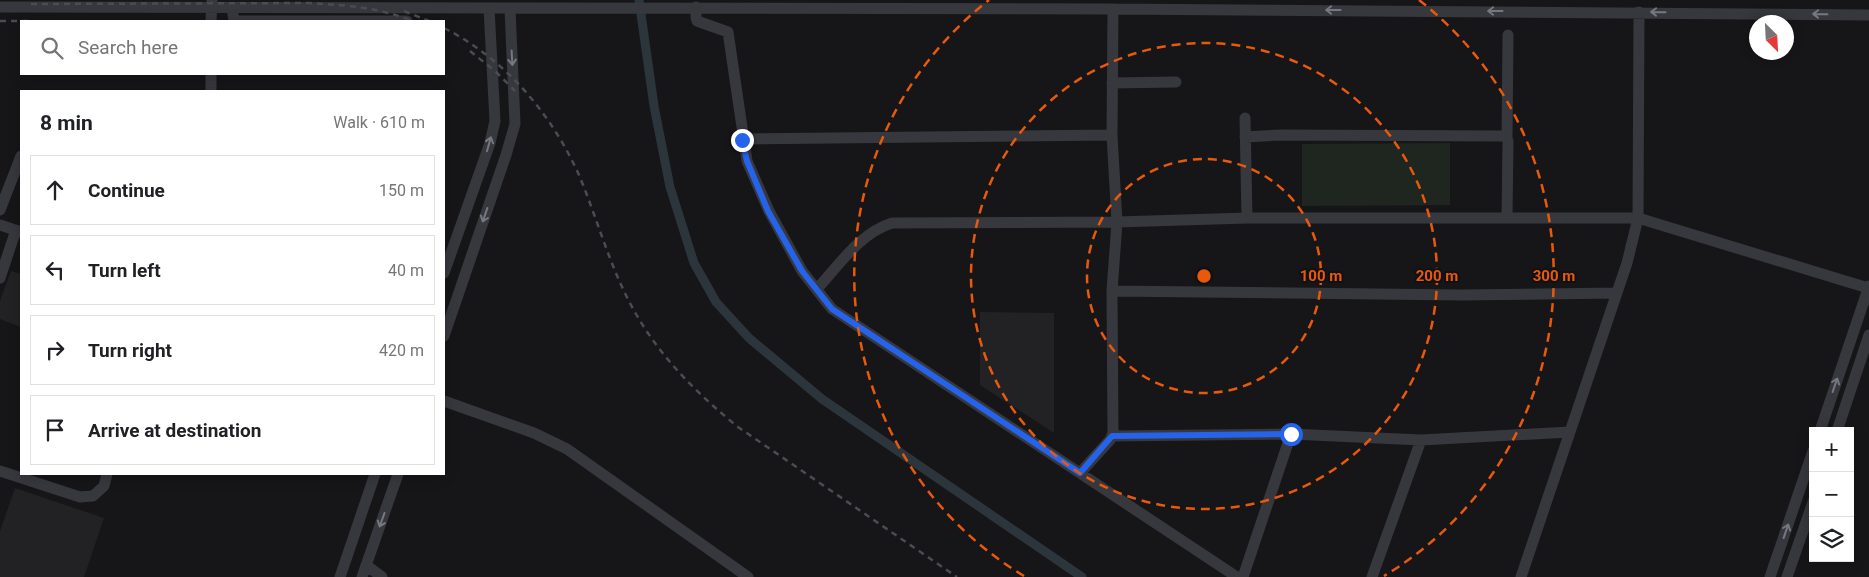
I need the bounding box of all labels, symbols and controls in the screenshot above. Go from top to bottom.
one-way arrow [1325,5,1342,15]
one-way arrow [1488,6,1504,16]
one-way arrow [1650,7,1666,17]
one-way arrow [1813,9,1829,19]
north arrow [1749,15,1794,60]
search box [20,20,445,75]
icon: search [38,34,66,62]
text: Search here [78,36,178,59]
one-way arrow [508,49,517,65]
text: 8 min [40,111,93,135]
text: Walk · 610 m [333,113,425,132]
route end [731,129,754,152]
one-way arrow [485,137,495,153]
icon: ahead [41,176,69,204]
text: Continue [88,179,165,202]
text: 150 m [379,181,424,200]
one-way arrow [480,207,489,222]
icon: left [41,256,69,284]
text: Turn left [88,259,161,282]
text: 40 m [388,261,424,280]
centre of rings [1195,267,1213,285]
text: 100 m [1300,267,1342,285]
text: 200 m [1416,267,1458,285]
text: 300 m [1533,267,1575,285]
icon: right [41,336,69,364]
text: Turn right [88,339,172,362]
text: 420 m [379,341,424,360]
one-way arrow [1831,377,1841,393]
icon: arrive [41,416,69,444]
text: Arrive at destination [88,419,261,442]
route start [1280,423,1303,446]
map controls [1809,427,1854,562]
button: + [1809,427,1854,472]
button: − [1809,472,1854,517]
one-way arrow [377,511,386,527]
button: layers [1809,517,1854,562]
one-way arrow [1781,523,1791,539]

